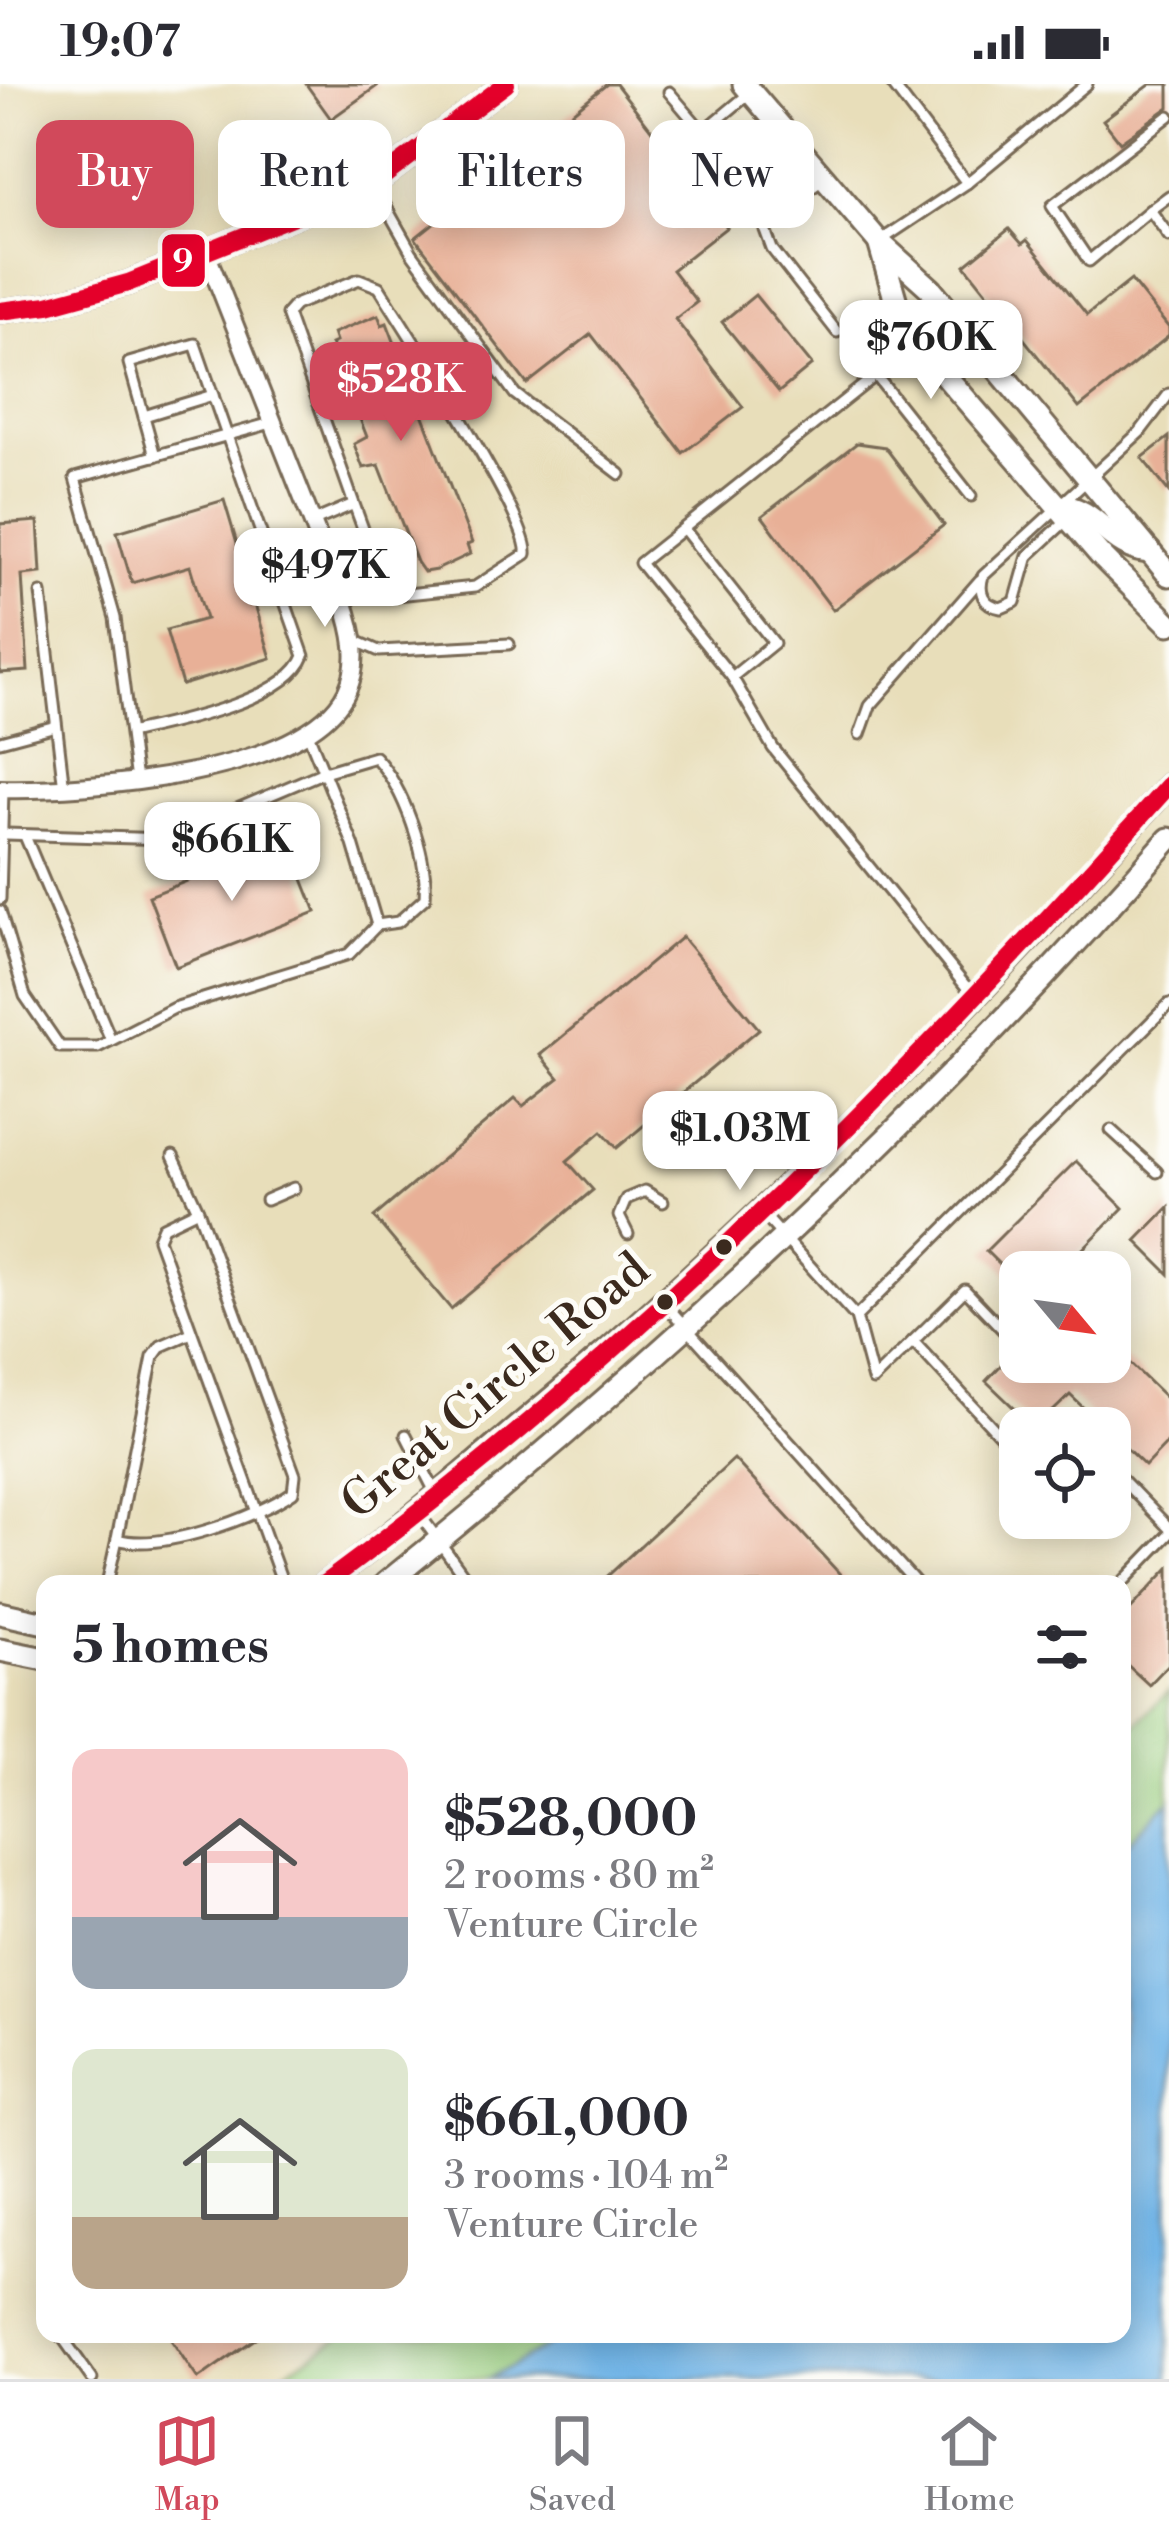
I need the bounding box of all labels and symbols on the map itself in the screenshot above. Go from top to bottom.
line badge: 9 [160,232,207,289]
text: 9 [173,242,193,283]
pin: $760K [847,300,1015,402]
pin: $528K [317,342,485,444]
pin: $497K [241,528,409,630]
pin: $661K [148,802,316,904]
pin: $1.03M [642,1091,838,1193]
unlabelled marker [713,1236,735,1258]
street label: Great Circle Road [330,1241,662,1533]
north arrow [999,1251,1131,1383]
unlabelled marker [654,1291,676,1313]

